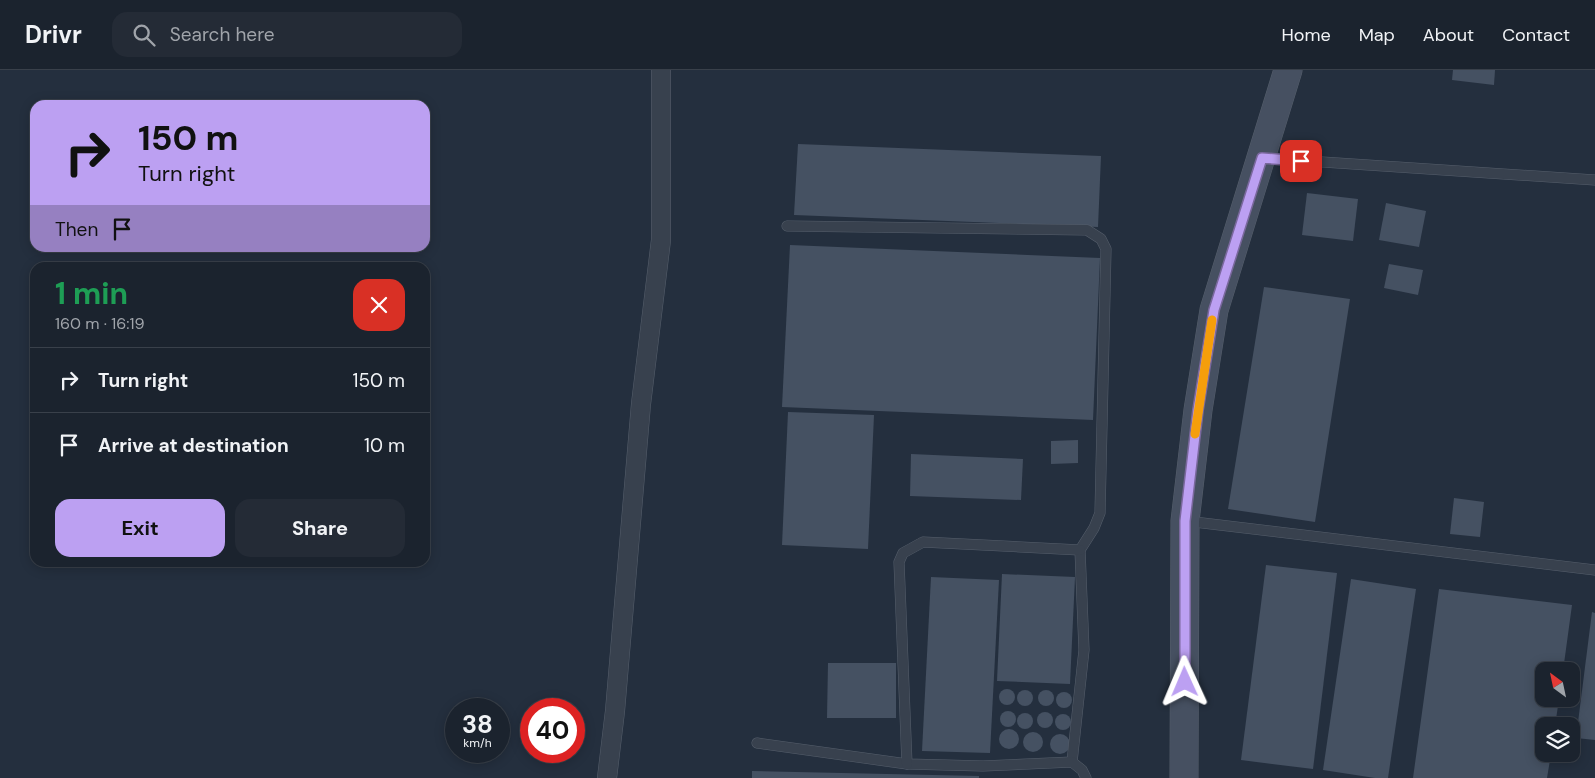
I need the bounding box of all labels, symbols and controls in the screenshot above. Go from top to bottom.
search box [112,12,462,57]
text: Drivr [25,19,82,50]
icon: search [130,21,158,49]
text: Search here [170,22,275,47]
text: Home [1281,23,1331,47]
text: Map [1359,23,1395,47]
text: About [1423,23,1474,47]
text: Contact [1502,23,1570,47]
text: 150 m [138,115,238,161]
icon: right [55,120,120,185]
pin [1280,140,1322,182]
icon: arrive [1287,147,1315,175]
text: Turn right [138,159,235,188]
icon: arrive [108,215,136,243]
text: Then [55,217,98,242]
text: 1 min [55,274,128,313]
button: close [353,279,405,331]
text: 160 m · 16:19 [55,313,145,334]
icon: right [55,366,83,394]
text: Turn right [98,368,188,393]
text: 150 m [353,368,405,393]
icon: arrive [55,431,83,459]
text: Arrive at destination [98,433,289,458]
text: 10 m [364,433,405,458]
button: Exit [55,499,225,557]
button: Share [235,499,405,557]
position arrow [1158,655,1210,707]
north arrow [1535,662,1580,708]
map controls [1535,662,1580,762]
speed limit sign: 40 [520,698,585,763]
text: 38 [462,708,493,741]
button: layers [1535,717,1580,762]
text: km/h [463,735,492,751]

